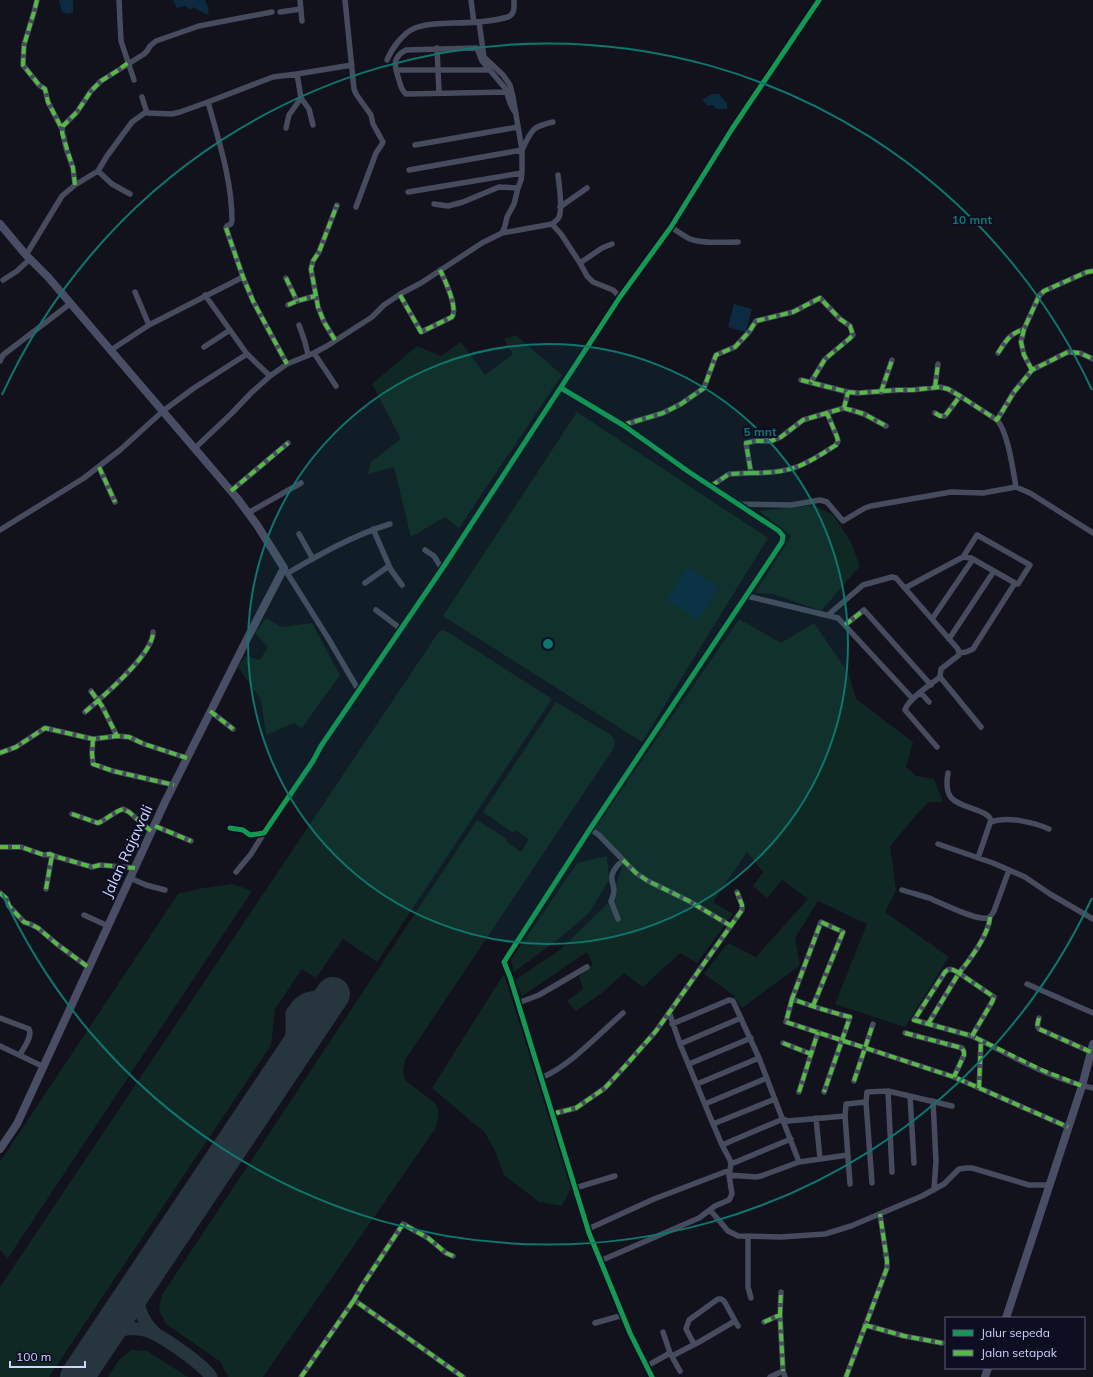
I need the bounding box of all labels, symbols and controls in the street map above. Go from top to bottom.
text: 10 mnt [952,212,993,227]
text: 5 mnt [743,424,777,439]
centre of rings [541,637,555,651]
street label: Jalan Rajawali [97,802,157,900]
legend [945,1317,1085,1369]
text: Jalur sepeda [981,1325,1050,1340]
scale bar [10,1343,85,1369]
text: Jalan setapak [981,1345,1058,1360]
text: 100 m [16,1349,51,1364]

